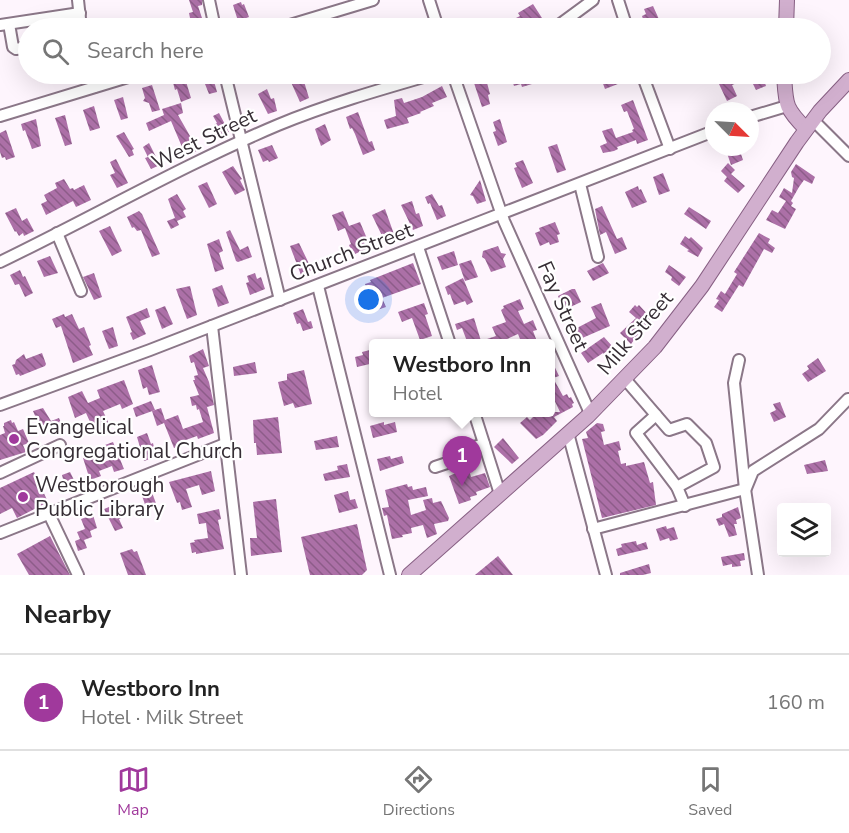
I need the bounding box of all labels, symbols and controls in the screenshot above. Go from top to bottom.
search box [18,18,831,84]
icon: search [39,35,72,68]
text: Search here [87,36,204,66]
street label: West Street [147,101,262,176]
north arrow [705,102,759,156]
street label: Church Street [285,215,417,288]
street label: Fay Street [531,257,595,356]
your location [354,285,383,314]
street label: Milk Street [591,285,680,381]
popup [369,339,555,417]
text: Westboro Inn [393,350,531,380]
text: Hotel [393,380,442,407]
place label: Evangelical Congregational Church [26,413,243,465]
marker: Evangelical Congregational Church [7,432,21,446]
pin: 1 [442,436,482,486]
place label: Westborough Public Library [35,471,165,523]
marker: Westborough Public Library [16,490,30,504]
map controls [777,503,831,557]
button: layers [777,503,831,557]
text: Nearby [24,597,111,632]
text: Westboro Inn [81,674,220,704]
text: 1 [38,689,50,716]
text: 160 m [767,689,825,716]
text: Hotel · Milk Street [81,704,243,731]
tab: Map [117,763,150,821]
tab: Directions [383,763,455,821]
tab: Saved [688,763,732,821]

